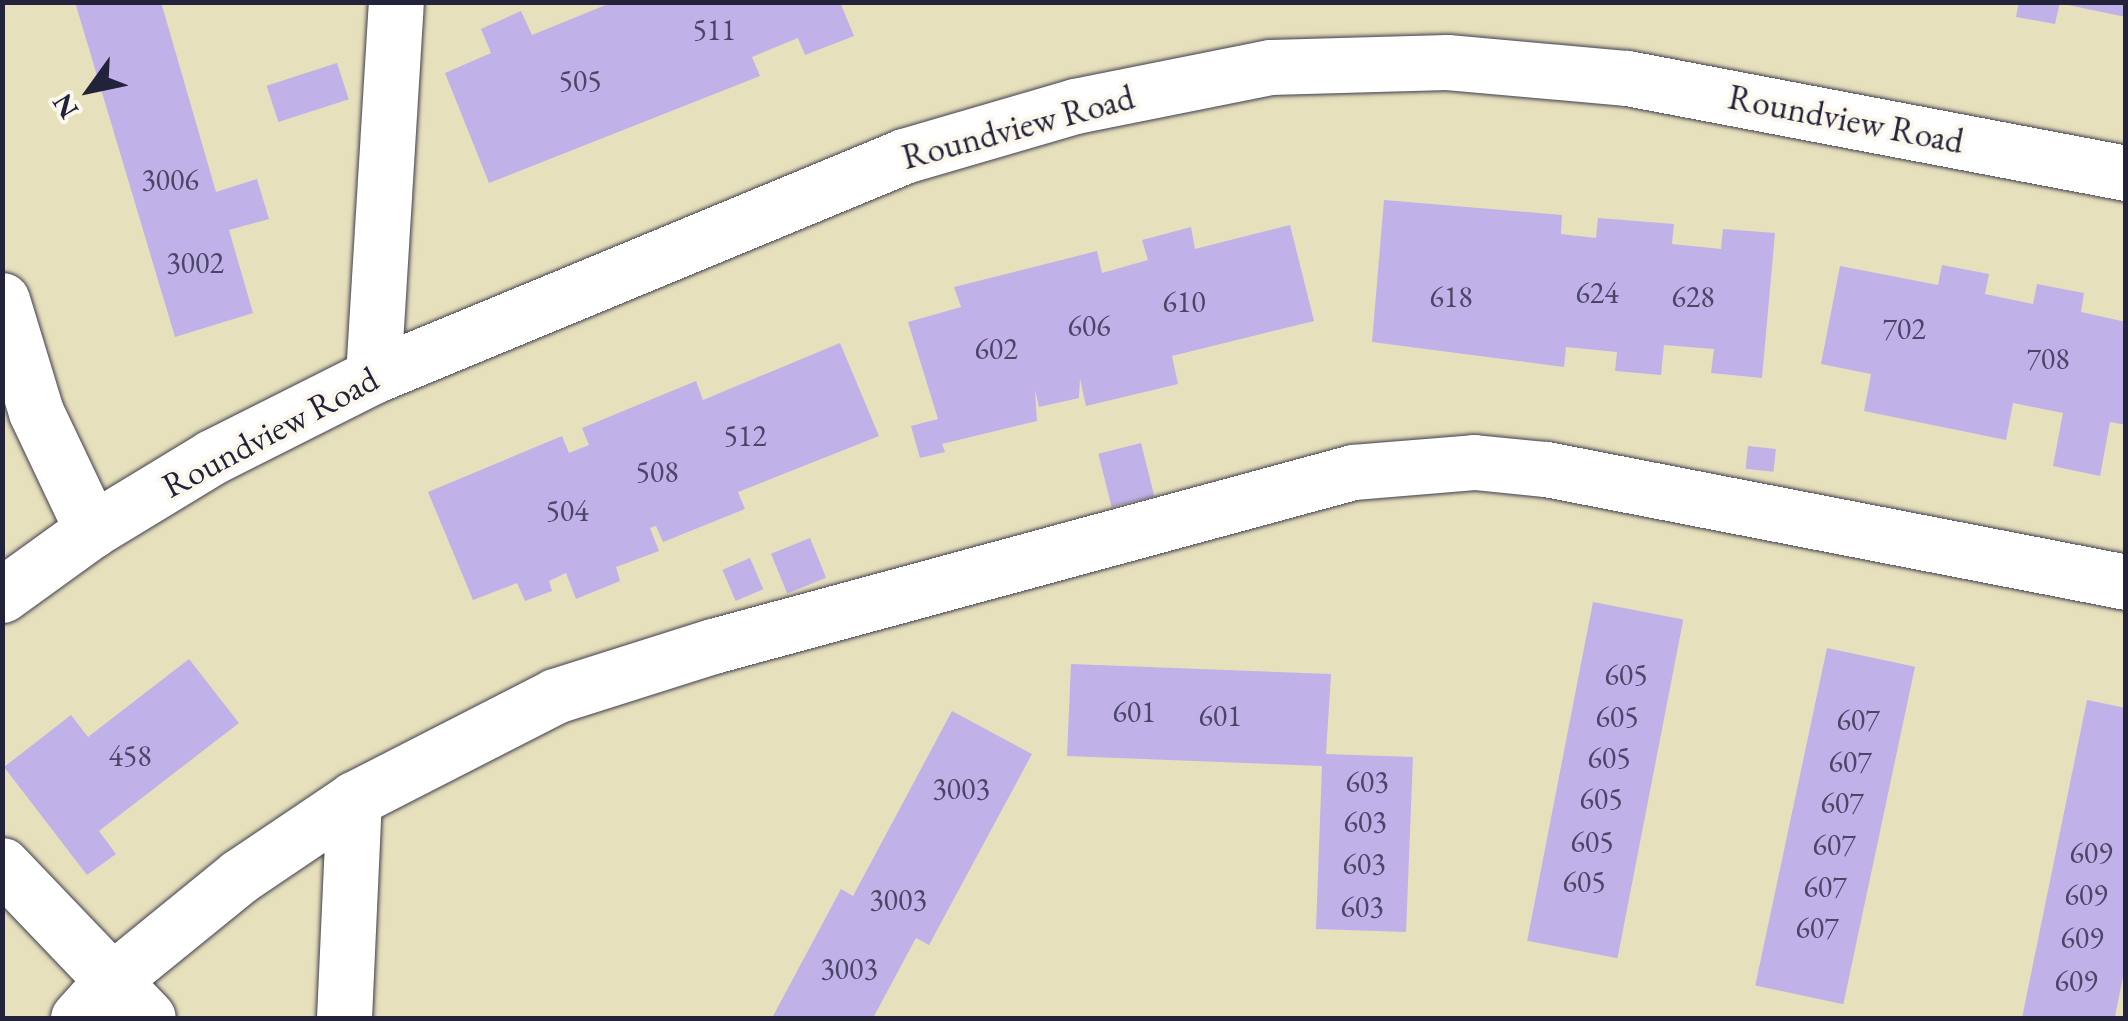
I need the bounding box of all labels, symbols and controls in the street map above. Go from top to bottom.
house number: 511 [692,12,736,48]
north arrow [40,40,140,140]
house number: 505 [558,63,602,99]
street label: Roundview Road [897,76,1139,178]
street label: Roundview Road [1725,76,1967,162]
text: N [44,87,86,126]
house number: 3006 [141,162,199,198]
house number: 3002 [166,245,224,281]
house number: 624 [1575,275,1619,311]
house number: 618 [1429,279,1473,315]
house number: 628 [1671,279,1715,315]
house number: 610 [1162,284,1206,320]
house number: 606 [1067,308,1111,344]
house number: 702 [1882,311,1926,347]
house number: 602 [974,331,1018,367]
house number: 708 [2026,341,2070,377]
street label: Roundview Road [155,357,385,507]
house number: 512 [723,418,767,454]
house number: 508 [635,454,679,490]
house number: 504 [545,493,589,529]
house number: 605 [1604,657,1648,693]
house number: 601 [1112,694,1156,730]
house number: 601 [1198,698,1242,734]
house number: 605 [1595,699,1639,735]
house number: 607 [1836,702,1880,738]
house number: 458 [108,738,152,774]
house number: 605 [1587,740,1631,776]
house number: 607 [1828,744,1872,780]
house number: 603 [1345,764,1389,800]
house number: 3003 [932,771,990,807]
house number: 605 [1579,781,1623,817]
house number: 607 [1820,785,1864,821]
house number: 603 [1343,804,1387,840]
house number: 605 [1570,824,1614,860]
house number: 607 [1812,827,1856,863]
house number: 609 [2069,835,2113,871]
house number: 603 [1342,846,1386,882]
house number: 605 [1562,864,1606,900]
house number: 607 [1803,869,1847,905]
house number: 609 [2064,877,2108,913]
house number: 3003 [869,882,927,918]
house number: 603 [1340,889,1384,925]
house number: 607 [1795,910,1839,946]
house number: 609 [2060,920,2104,956]
house number: 3003 [820,951,878,987]
house number: 609 [2054,963,2098,999]

